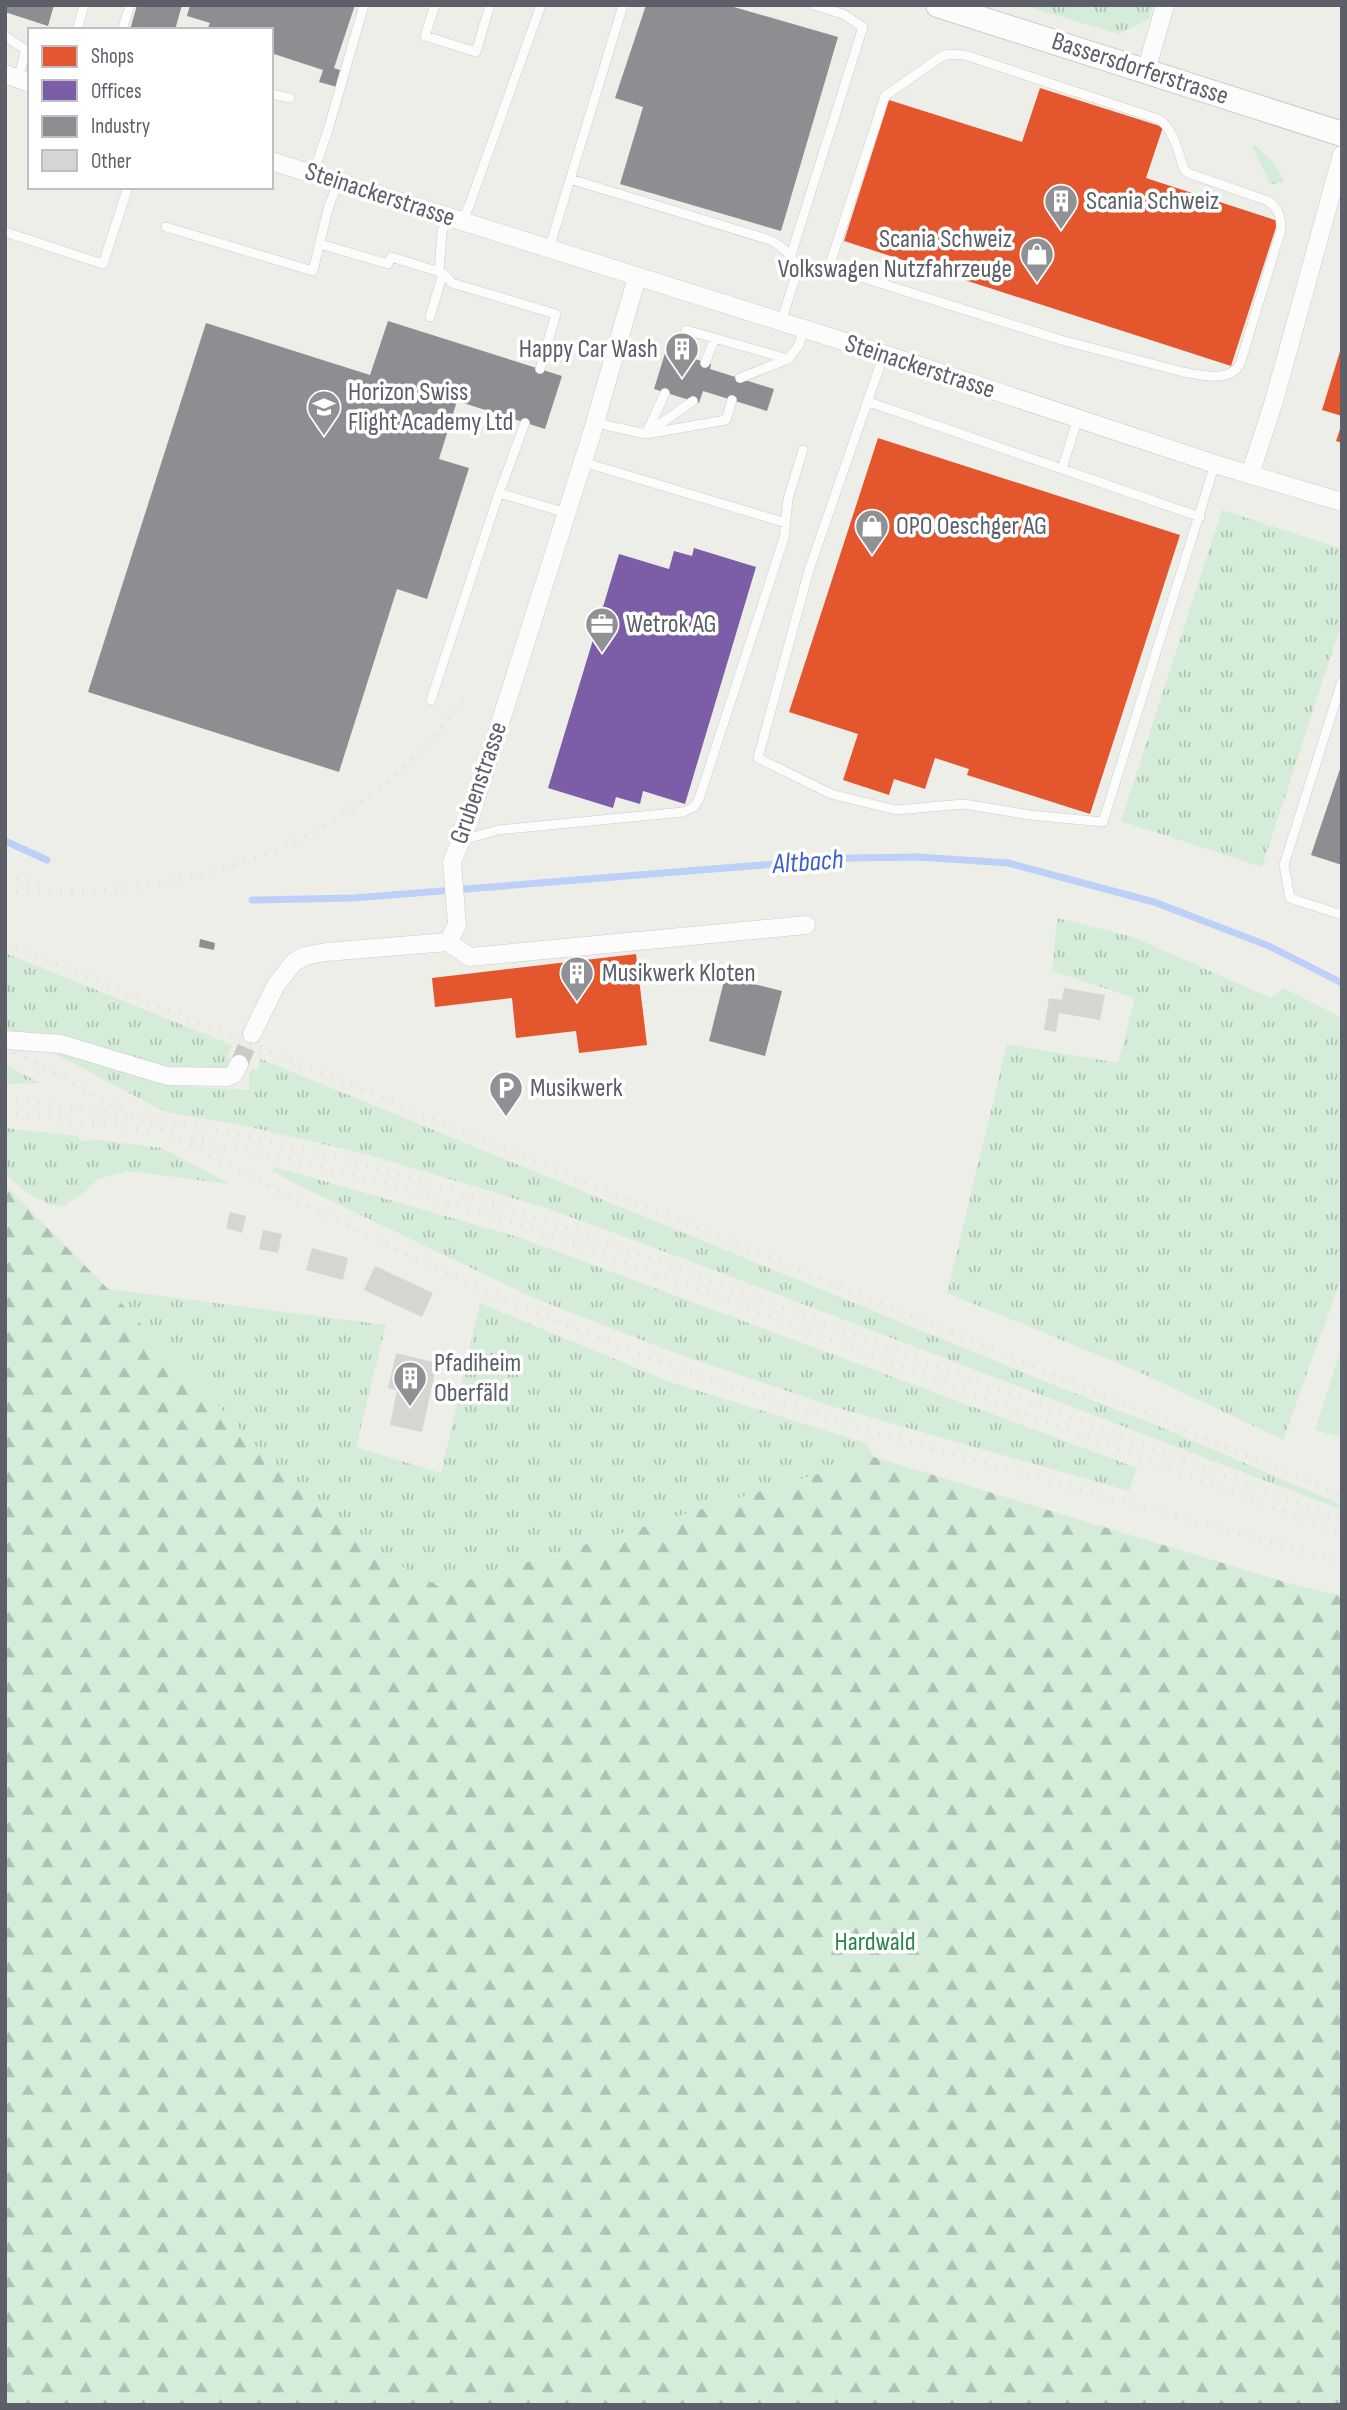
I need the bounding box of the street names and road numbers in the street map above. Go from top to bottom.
street label: Bassersdorferstrasse [1048,26,1232,112]
street label: Steinackerstrasse [301,156,459,234]
street label: Steinackerstrasse [841,328,999,406]
street label: Grubenstrasse [444,718,514,848]

